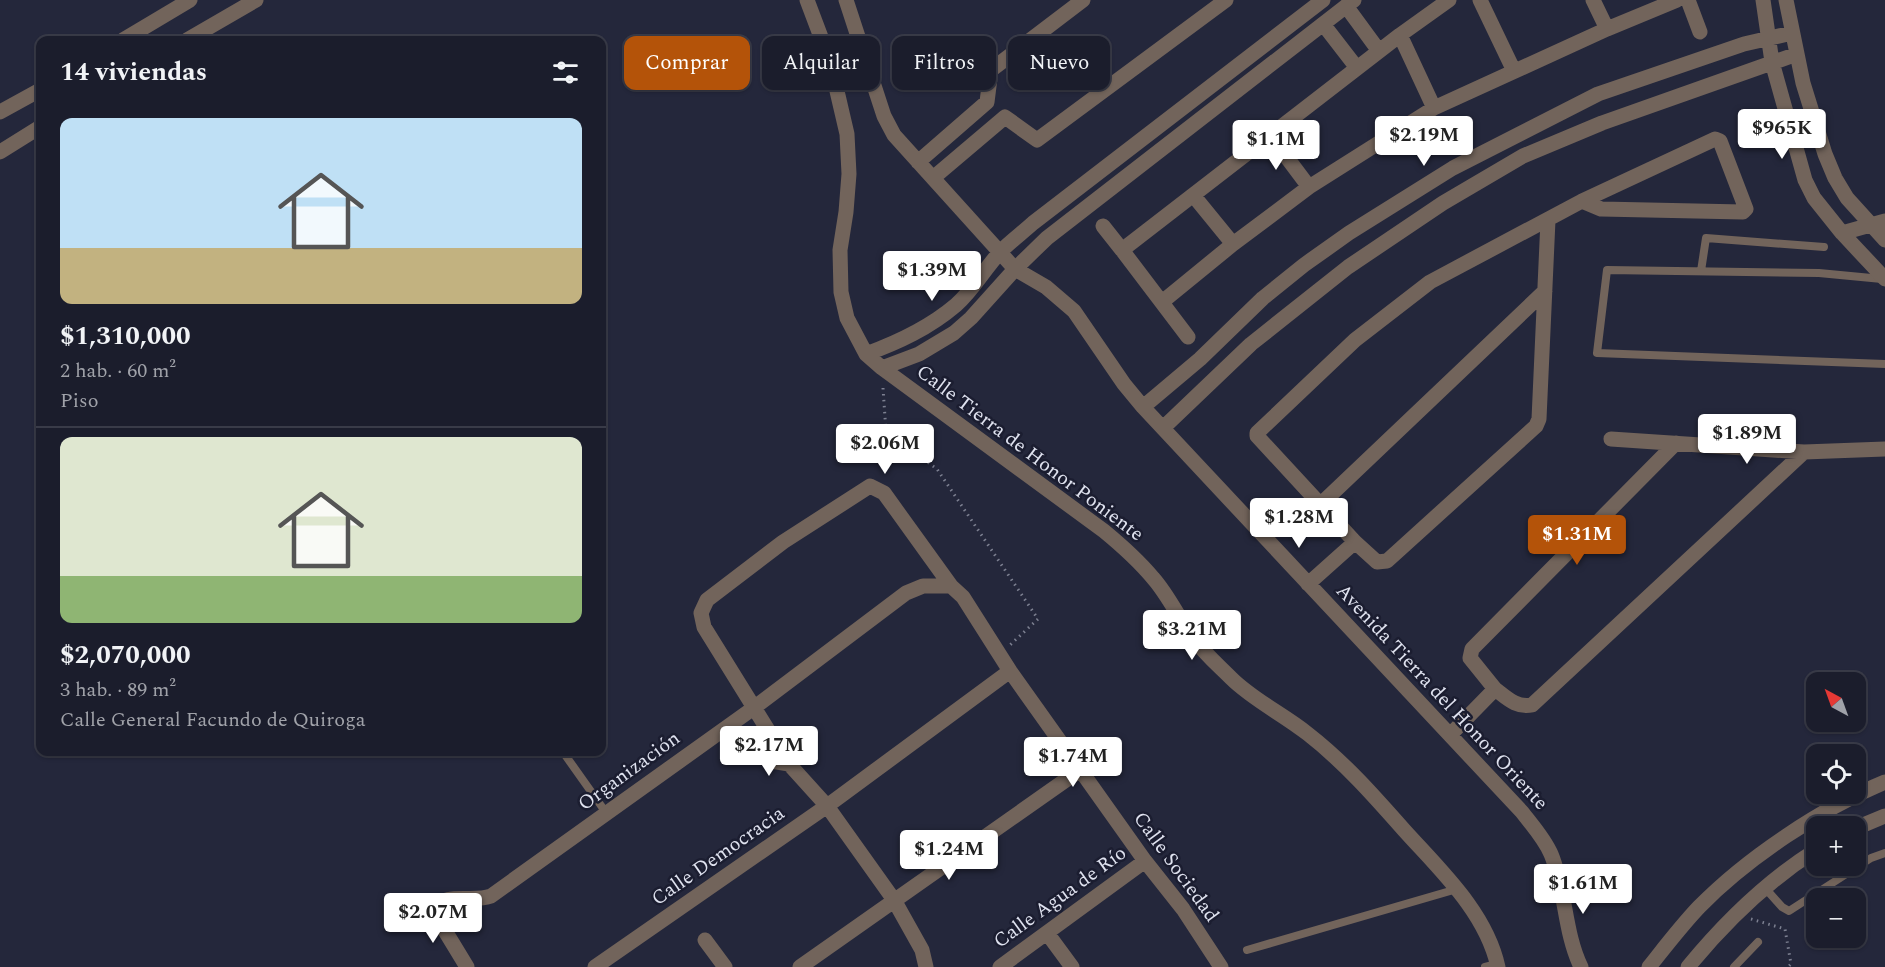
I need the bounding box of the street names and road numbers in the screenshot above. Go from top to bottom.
street label: Calle Tierra de Honor Poniente [910,357,1150,549]
street label: Avenida Tierra del Honor Oriente [1329,577,1555,817]
street label: Organización [572,724,686,818]
street label: Calle Democracia [645,799,791,913]
street label: Calle Sociedad [1126,806,1226,928]
street label: Calle Agua de Río [987,838,1133,956]

